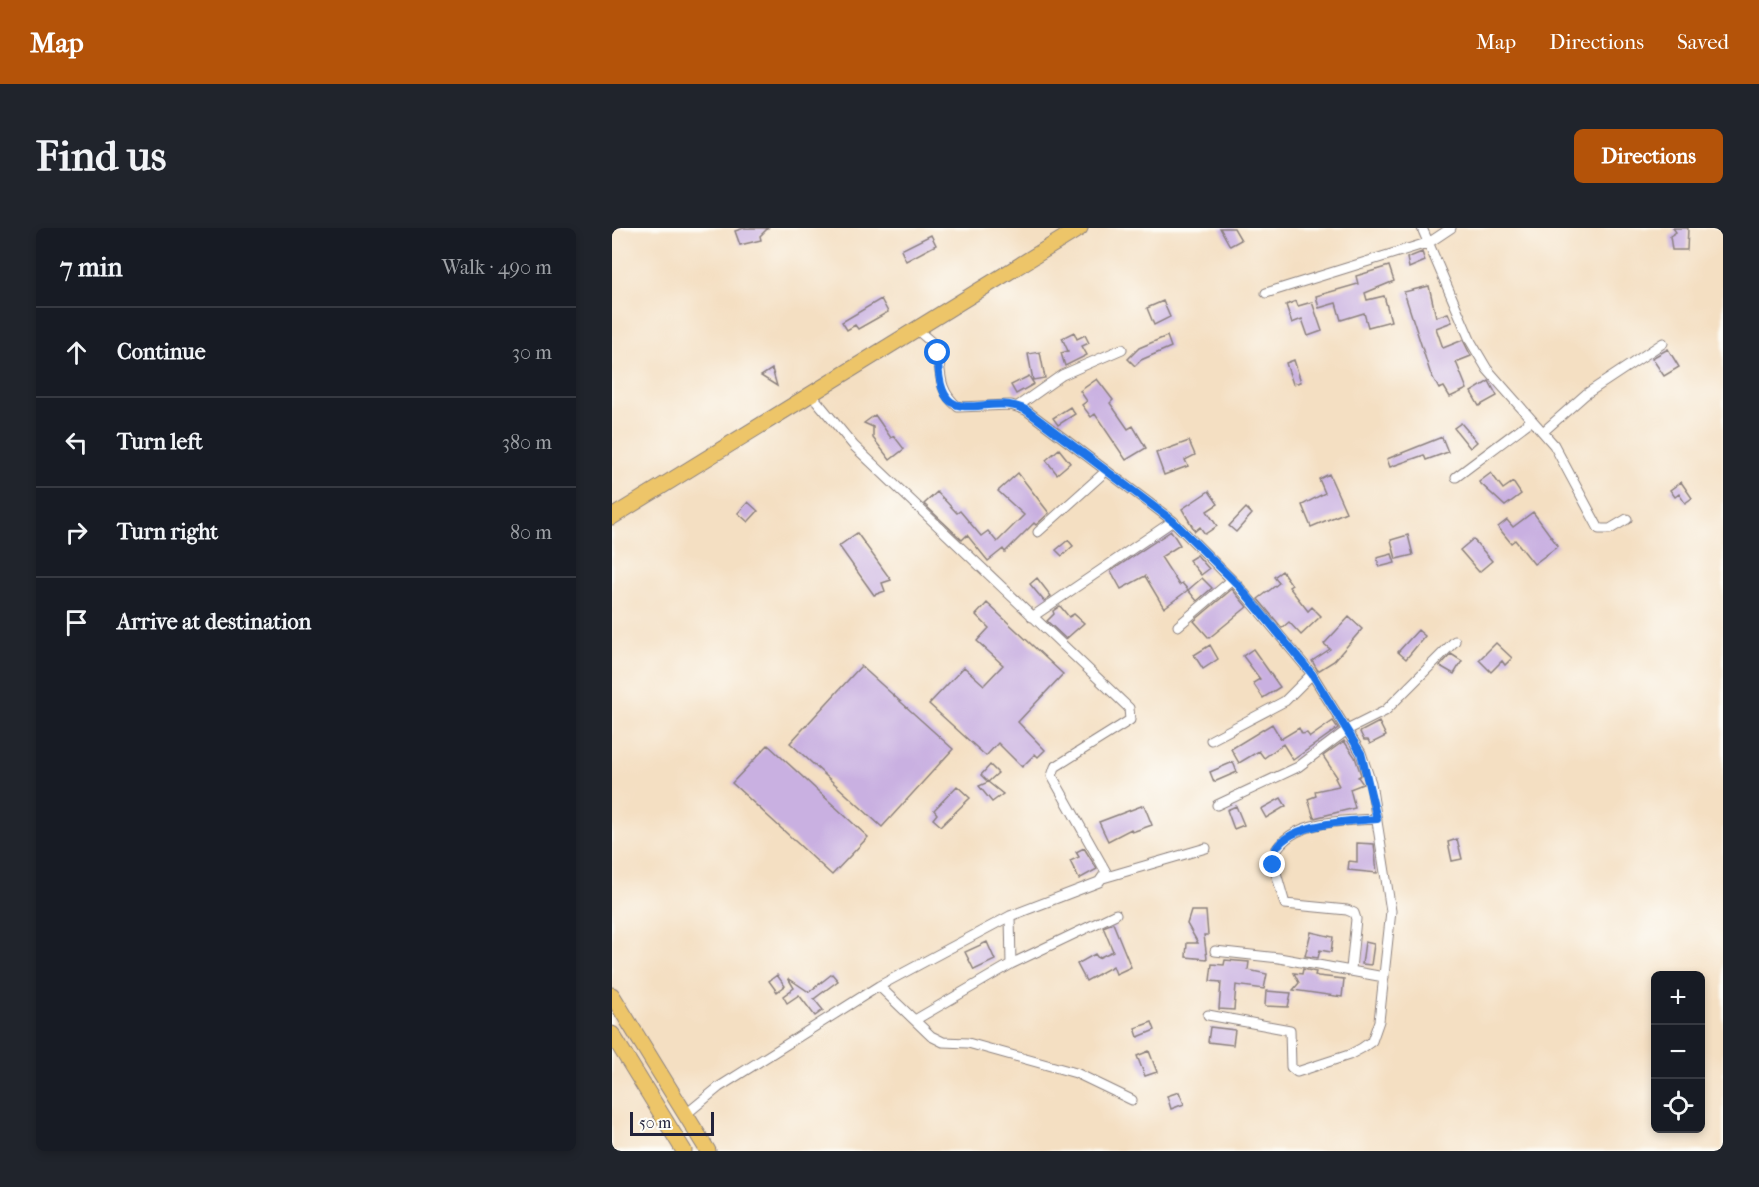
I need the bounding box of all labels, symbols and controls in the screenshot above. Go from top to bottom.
text: Map [30,26,84,59]
text: Map [1476,30,1516,54]
text: Directions [1549,30,1644,54]
text: Saved [1677,30,1729,54]
button: Directions [1574,129,1723,183]
text: Find us [36,132,166,181]
text: 7 min [60,252,123,283]
text: Walk · 490 m [442,256,552,279]
icon: ahead [60,336,93,369]
text: Continue [117,339,206,365]
route start [924,339,950,365]
text: 30 m [512,341,552,364]
icon: left [60,426,93,459]
text: Turn left [117,429,203,455]
text: 380 m [502,431,552,454]
icon: right [60,516,93,549]
text: Turn right [117,519,218,545]
text: 80 m [510,521,552,544]
icon: arrive [60,606,93,639]
text: Arrive at destination [117,609,311,635]
route end [1259,851,1285,877]
map controls [1651,971,1705,1133]
button: + [1651,971,1705,1025]
button: − [1651,1025,1705,1079]
button: locate [1651,1079,1705,1133]
scale bar [630,1109,714,1136]
text: 50 m [639,1113,671,1132]

